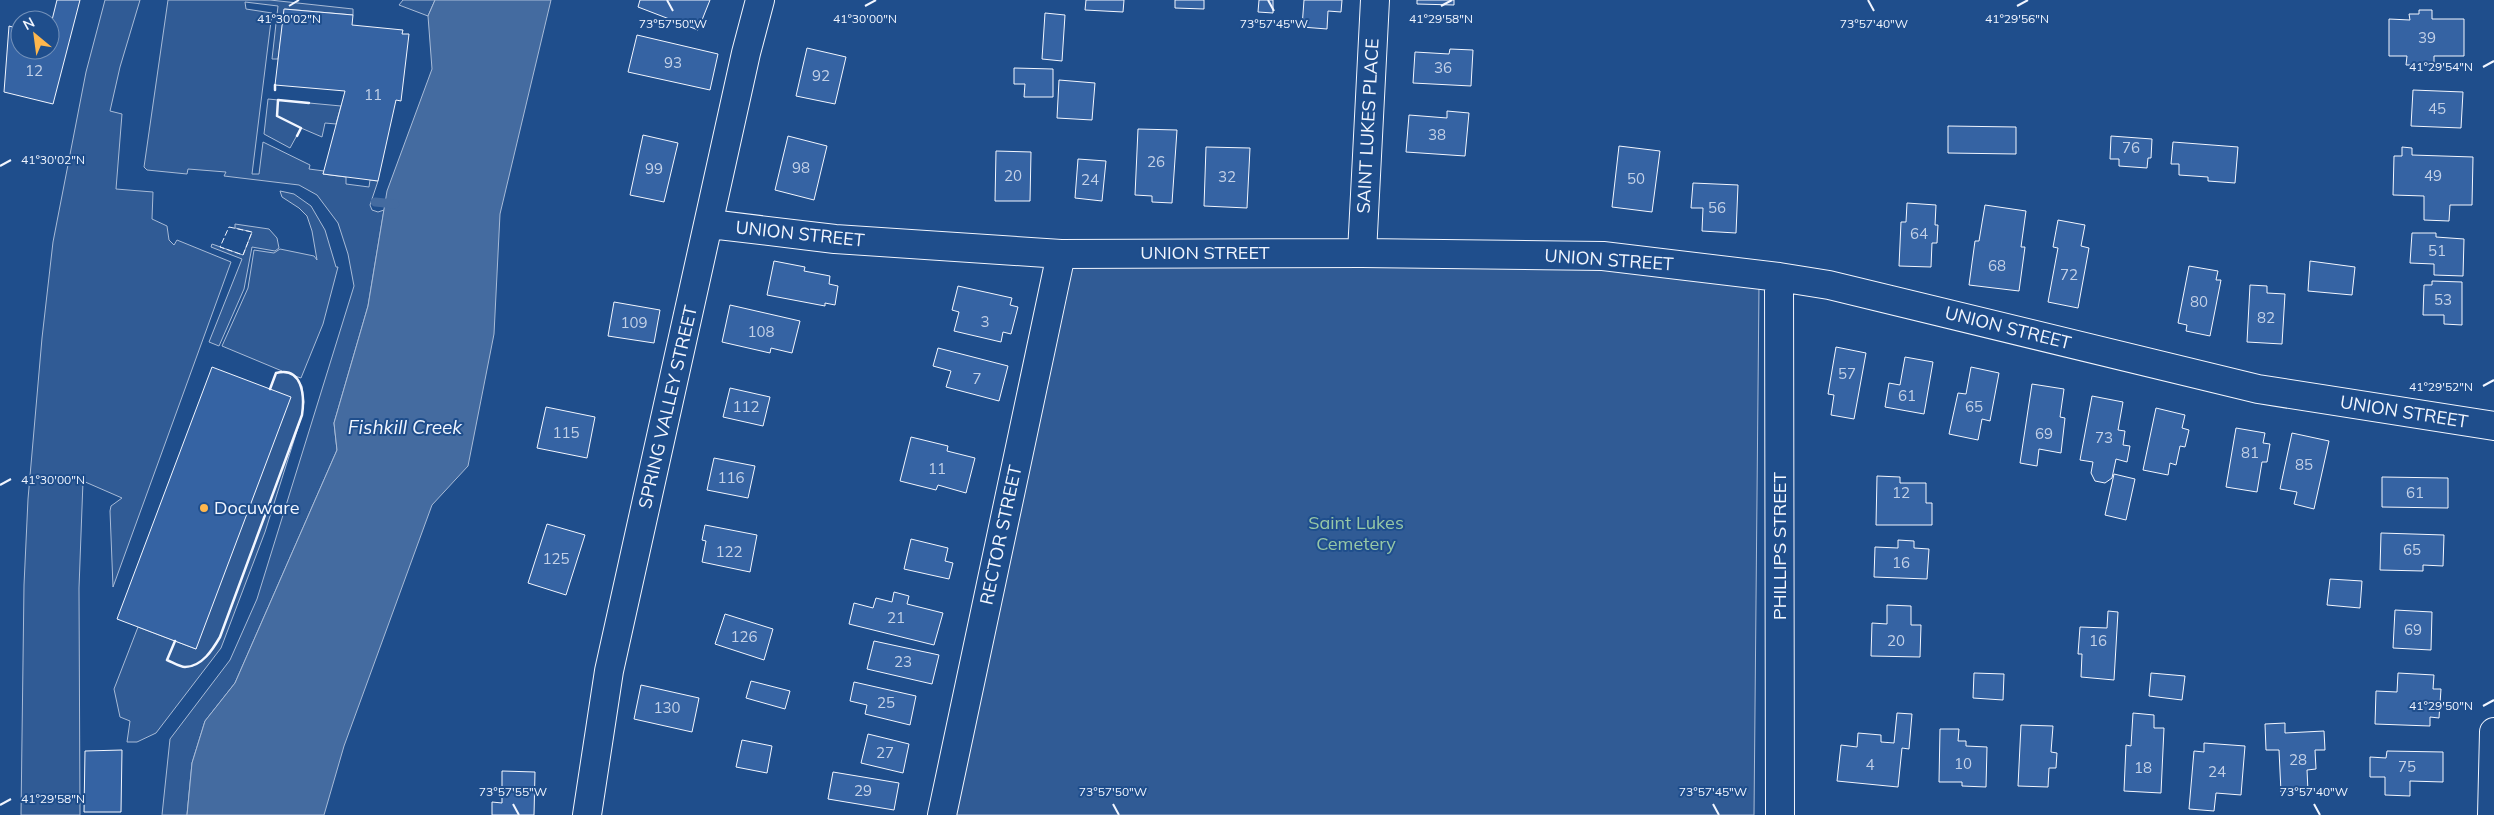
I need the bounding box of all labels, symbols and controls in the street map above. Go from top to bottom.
north arrow [10,10,60,60]
text: 41°30'02"N [257,11,321,26]
text: 41°30'00"N [833,11,897,26]
text: 41°29'58"N [1409,11,1473,26]
text: 41°29'56"N [1985,11,2049,26]
text: N [20,13,38,34]
text: 73°57'50"W [639,16,707,31]
text: 73°57'45"W [1240,16,1308,31]
text: 73°57'40"W [1840,16,1908,31]
house number: 39 [2418,28,2436,47]
street label: SAINT LUKES PLACE [1351,38,1384,214]
house number: 93 [664,53,682,72]
house number: 36 [1434,58,1452,77]
text: 41°29'54"N [2409,59,2473,74]
house number: 12 [25,61,43,80]
house number: 92 [812,66,830,85]
house number: 11 [364,85,382,104]
house number: 45 [2428,99,2446,118]
house number: 38 [1428,125,1446,144]
house number: 76 [2122,138,2140,157]
text: 41°30'02"N [21,152,85,167]
house number: 26 [1147,152,1165,171]
house number: 98 [792,158,810,177]
house number: 99 [645,159,663,178]
house number: 20 [1004,166,1022,185]
house number: 49 [2424,166,2442,185]
house number: 32 [1218,167,1236,186]
house number: 50 [1627,169,1645,188]
house number: 24 [1081,170,1099,189]
house number: 56 [1708,198,1726,217]
street label: UNION STREET [735,215,866,252]
house number: 64 [1910,224,1928,243]
street label: UNION STREET [1140,241,1270,264]
house number: 51 [2428,241,2446,260]
street label: UNION STREET [1544,244,1674,275]
house number: 68 [1988,256,2006,275]
house number: 72 [2060,265,2078,284]
house number: 53 [2434,290,2452,309]
house number: 80 [2190,292,2208,311]
street label: UNION STREET [1943,301,2074,354]
street label: SPRING VALLEY STREET [633,303,702,511]
house number: 82 [2257,308,2275,327]
house number: 3 [980,312,990,331]
house number: 109 [620,313,648,332]
house number: 108 [747,322,775,341]
house number: 57 [1838,364,1856,383]
house number: 7 [972,369,982,388]
text: 41°29'52"N [2409,379,2473,394]
house number: 61 [1898,386,1916,405]
street label: UNION STREET [2338,390,2470,433]
house number: 112 [732,397,760,416]
house number: 65 [1965,397,1983,416]
water label: Fishkill Creek [348,415,463,439]
house number: 115 [552,423,580,442]
house number: 69 [2035,424,2053,443]
house number: 73 [2095,428,2113,447]
house number: 81 [2241,443,2259,462]
house number: 85 [2295,455,2313,474]
house number: 11 [928,459,946,478]
street label: RECTOR STREET [974,463,1027,607]
house number: 116 [717,468,745,487]
text: 41°30'00"N [21,472,85,487]
street label: PHILLIPS STREET [1768,472,1791,620]
house number: 12 [1892,483,1910,502]
house number: 61 [2406,483,2424,502]
place label: Docuware [214,496,300,519]
marker: Docuware [198,502,210,514]
park label: Saint Lukes Cemetery [1308,511,1404,555]
house number: 65 [2403,540,2421,559]
house number: 122 [715,542,743,561]
house number: 125 [542,549,570,568]
house number: 16 [1892,553,1910,572]
house number: 21 [887,608,905,627]
house number: 69 [2404,620,2422,639]
house number: 126 [730,627,758,646]
house number: 20 [1887,631,1905,650]
house number: 16 [2089,631,2107,650]
house number: 23 [894,652,912,671]
house number: 25 [877,693,895,712]
house number: 130 [653,698,681,717]
text: 41°29'50"N [2409,698,2473,713]
house number: 27 [876,743,894,762]
house number: 28 [2289,750,2307,769]
house number: 10 [1954,754,1972,773]
house number: 4 [1865,755,1875,774]
house number: 75 [2398,757,2416,776]
house number: 18 [2134,758,2152,777]
house number: 24 [2208,762,2226,781]
house number: 29 [854,781,872,800]
text: 73°57'55"W [479,784,547,799]
text: 73°57'50"W [1079,784,1147,799]
text: 73°57'45"W [1679,784,1747,799]
text: 73°57'40"W [2280,784,2348,799]
text: 41°29'58"N [21,791,85,806]

